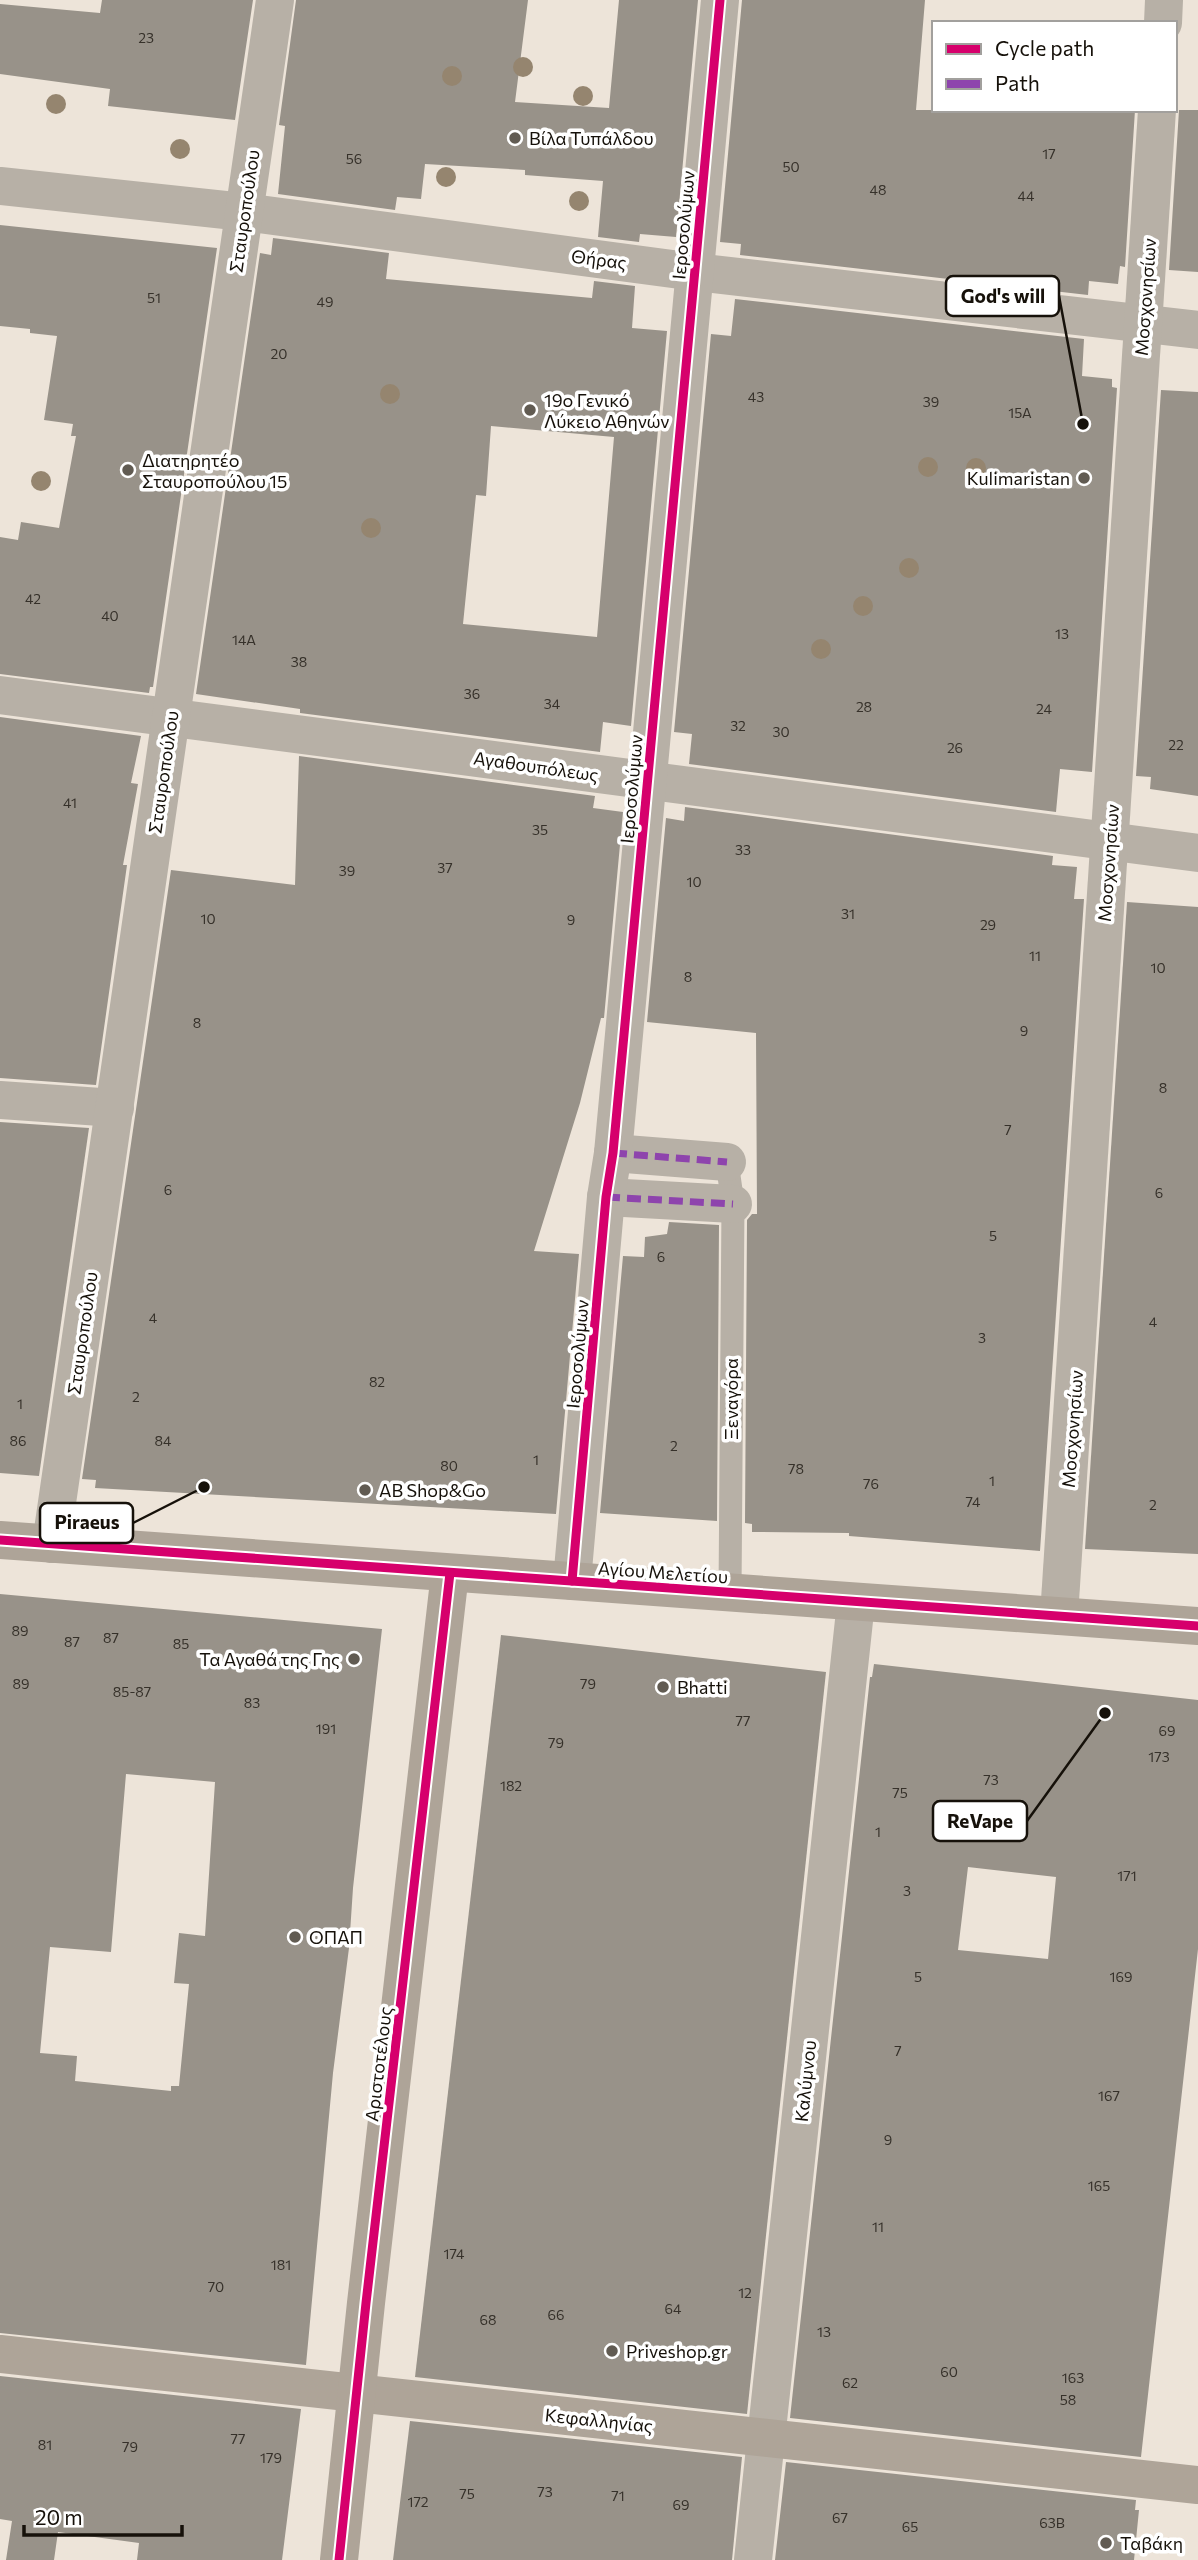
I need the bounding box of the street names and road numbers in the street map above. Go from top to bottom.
street label: Σταυροπούλου [224,148,264,274]
street label: Ιεροσολύμων [667,170,699,280]
street label: Μοσχονησίων [1130,237,1160,357]
street label: Θήρας [570,245,628,273]
street label: Σταυροπούλου [143,709,183,835]
street label: Ιεροσολύμων [615,734,647,844]
street label: Αγαθουπόλεως [472,746,600,786]
street label: Μοσχονησίων [1093,803,1123,923]
street label: Σταυροπούλου [62,1270,102,1396]
street label: Ιεροσολύμων [561,1299,593,1409]
street label: Ξεναγόρα [720,1358,742,1440]
street label: Μοσχονησίων [1057,1369,1087,1489]
street label: Αγίου Μελετίου [597,1556,729,1588]
street label: Αριστοτέλους [360,2005,396,2123]
street label: Καλύμνου [790,2039,820,2123]
street label: Κεφαλληνίας [544,2403,654,2437]

